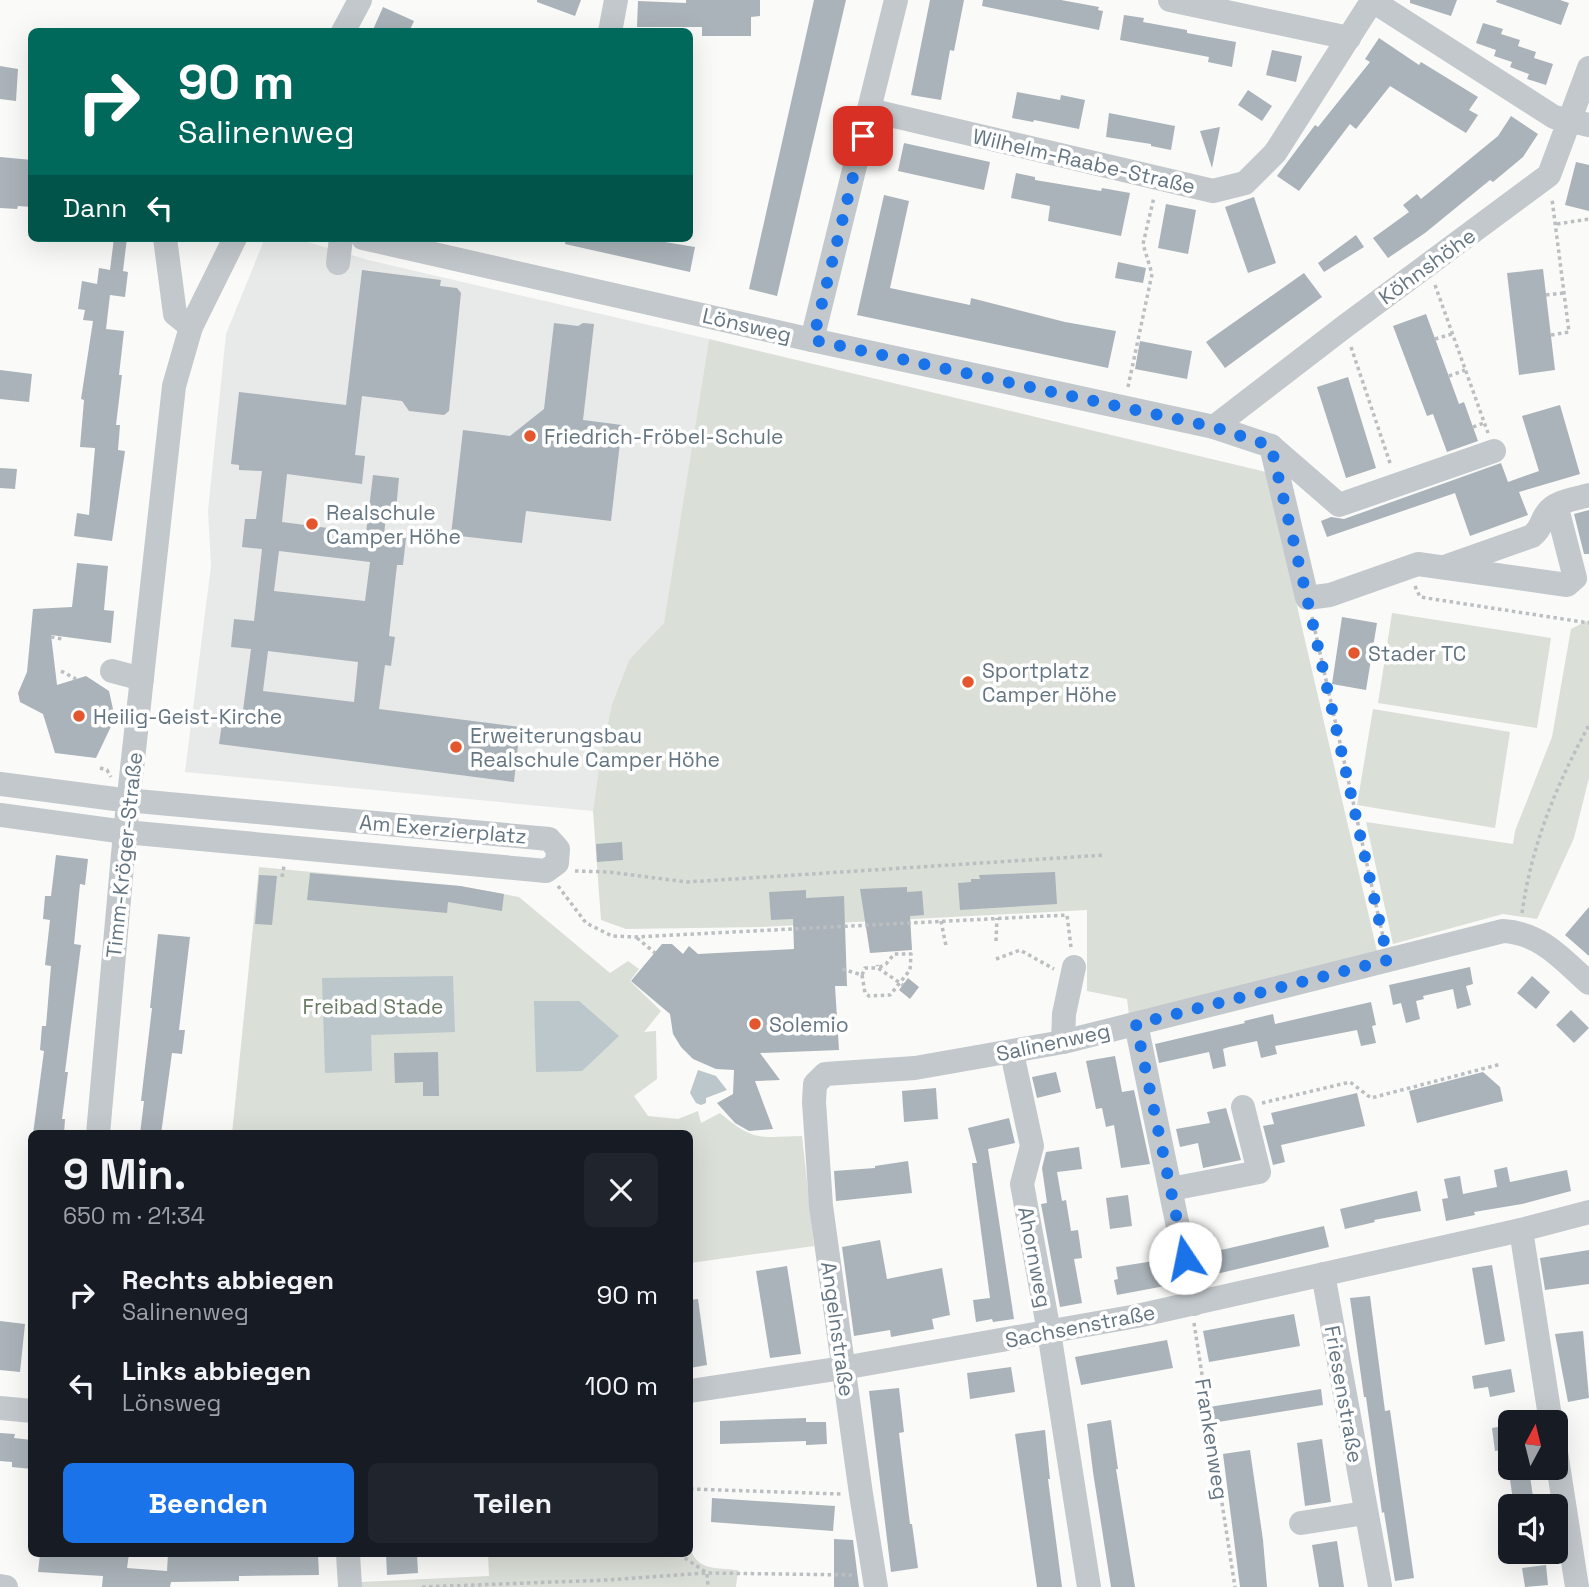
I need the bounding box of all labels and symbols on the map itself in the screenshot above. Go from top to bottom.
pin [833,106,893,166]
street label: Wilhelm-Raabe-Straße [970,122,1198,200]
street label: Köhnshöhe [1373,222,1481,310]
street label: Lönsweg [700,302,794,348]
place label: Friedrich-Fröbel-Schule [544,423,783,450]
marker: Friedrich-Fröbel-Schule [522,428,538,444]
place label: Realschule Camper Höhe [326,499,461,550]
marker: Realschule Camper Höhe [304,516,320,532]
place label: Stader TC [1368,640,1466,667]
marker: Stader TC [1346,645,1362,661]
place label: Sportplatz Camper Höhe [982,657,1117,708]
marker: Sportplatz Camper Höhe [960,674,976,690]
place label: Heilig-Geist-Kirche [93,703,282,730]
marker: Heilig-Geist-Kirche [71,708,87,724]
place label: Erweiterungsbau Realschule Camper Höhe [470,722,720,773]
marker: Erweiterungsbau Realschule Camper Höhe [448,739,464,755]
street label: Timm-Kröger-Straße [100,751,148,959]
street label: Am Exerzierplatz [358,808,528,850]
park label: Freibad Stade [303,993,443,1020]
place label: Solemio [769,1011,849,1038]
marker: Solemio [747,1016,763,1032]
street label: Salinenweg [994,1017,1112,1067]
street label: Ahornweg [1012,1204,1058,1310]
position arrow [1148,1221,1222,1295]
street label: Angelnstraße [815,1260,861,1398]
street label: Sachsenstraße [1003,1298,1157,1354]
street label: Friesenstraße [1319,1323,1369,1465]
street label: Frankenweg [1189,1376,1235,1502]
north arrow [1498,1410,1568,1480]

